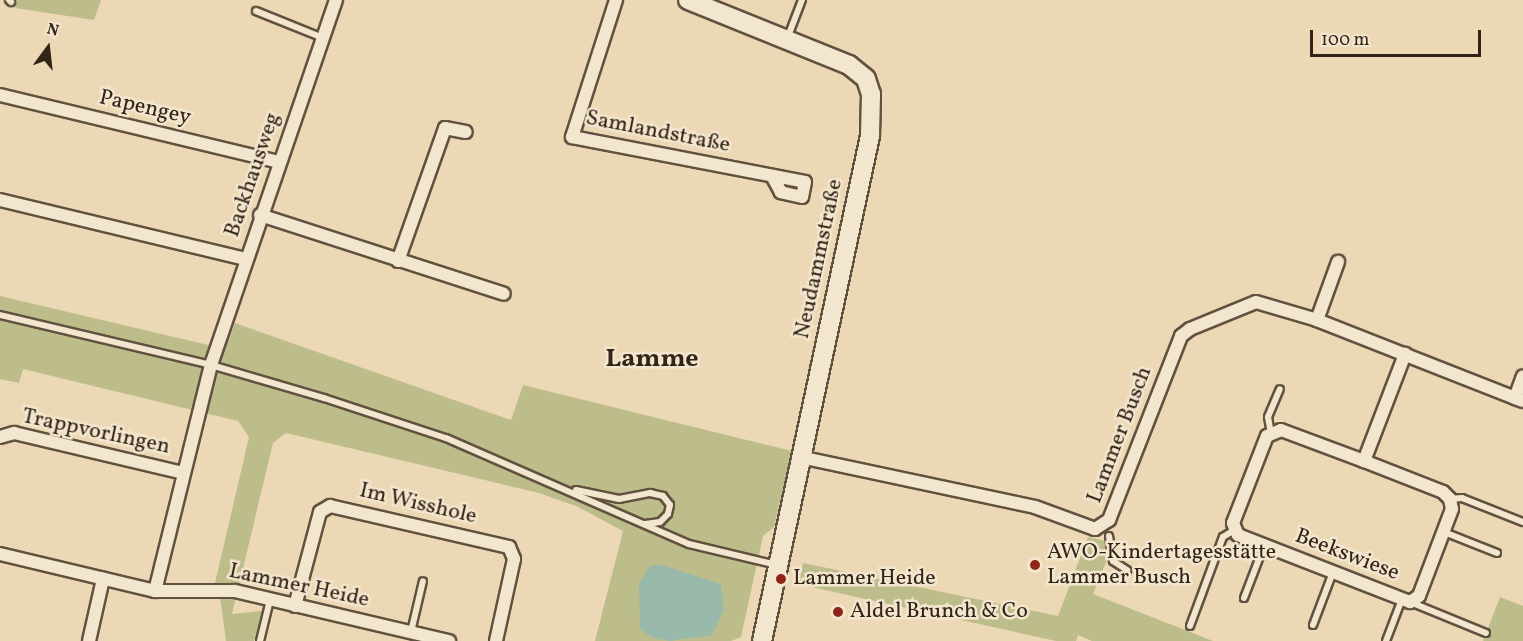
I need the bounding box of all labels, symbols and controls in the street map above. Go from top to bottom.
north arrow [18,18,78,78]
text: N [44,18,61,43]
scale bar [1313,18,1484,56]
text: 100 m [1321,28,1370,53]
street label: Papengey [97,85,193,131]
street label: Samlandstraße [584,105,732,159]
street label: Backhausweg [219,109,287,241]
street label: Neudammstraße [789,177,849,341]
district label: Lamme [605,344,699,376]
street label: Lammer Busch [1082,363,1158,507]
street label: Trappvorlingen [20,403,172,461]
street label: Im Wisshole [357,478,479,530]
street label: Beekswiese [1291,523,1403,587]
place label: AWO-Kindertagesstätte Lammer Busch [1047,539,1276,590]
street label: Lammer Heide [226,558,372,614]
marker: AWO-Kindertagesstätte Lammer Busch [1028,558,1042,572]
place label: Lammer Heide [793,566,936,592]
marker: Lammer Heide [774,572,788,586]
place label: Aldel Brunch & Co [850,599,1028,625]
marker: Aldel Brunch & Co [831,605,845,619]

